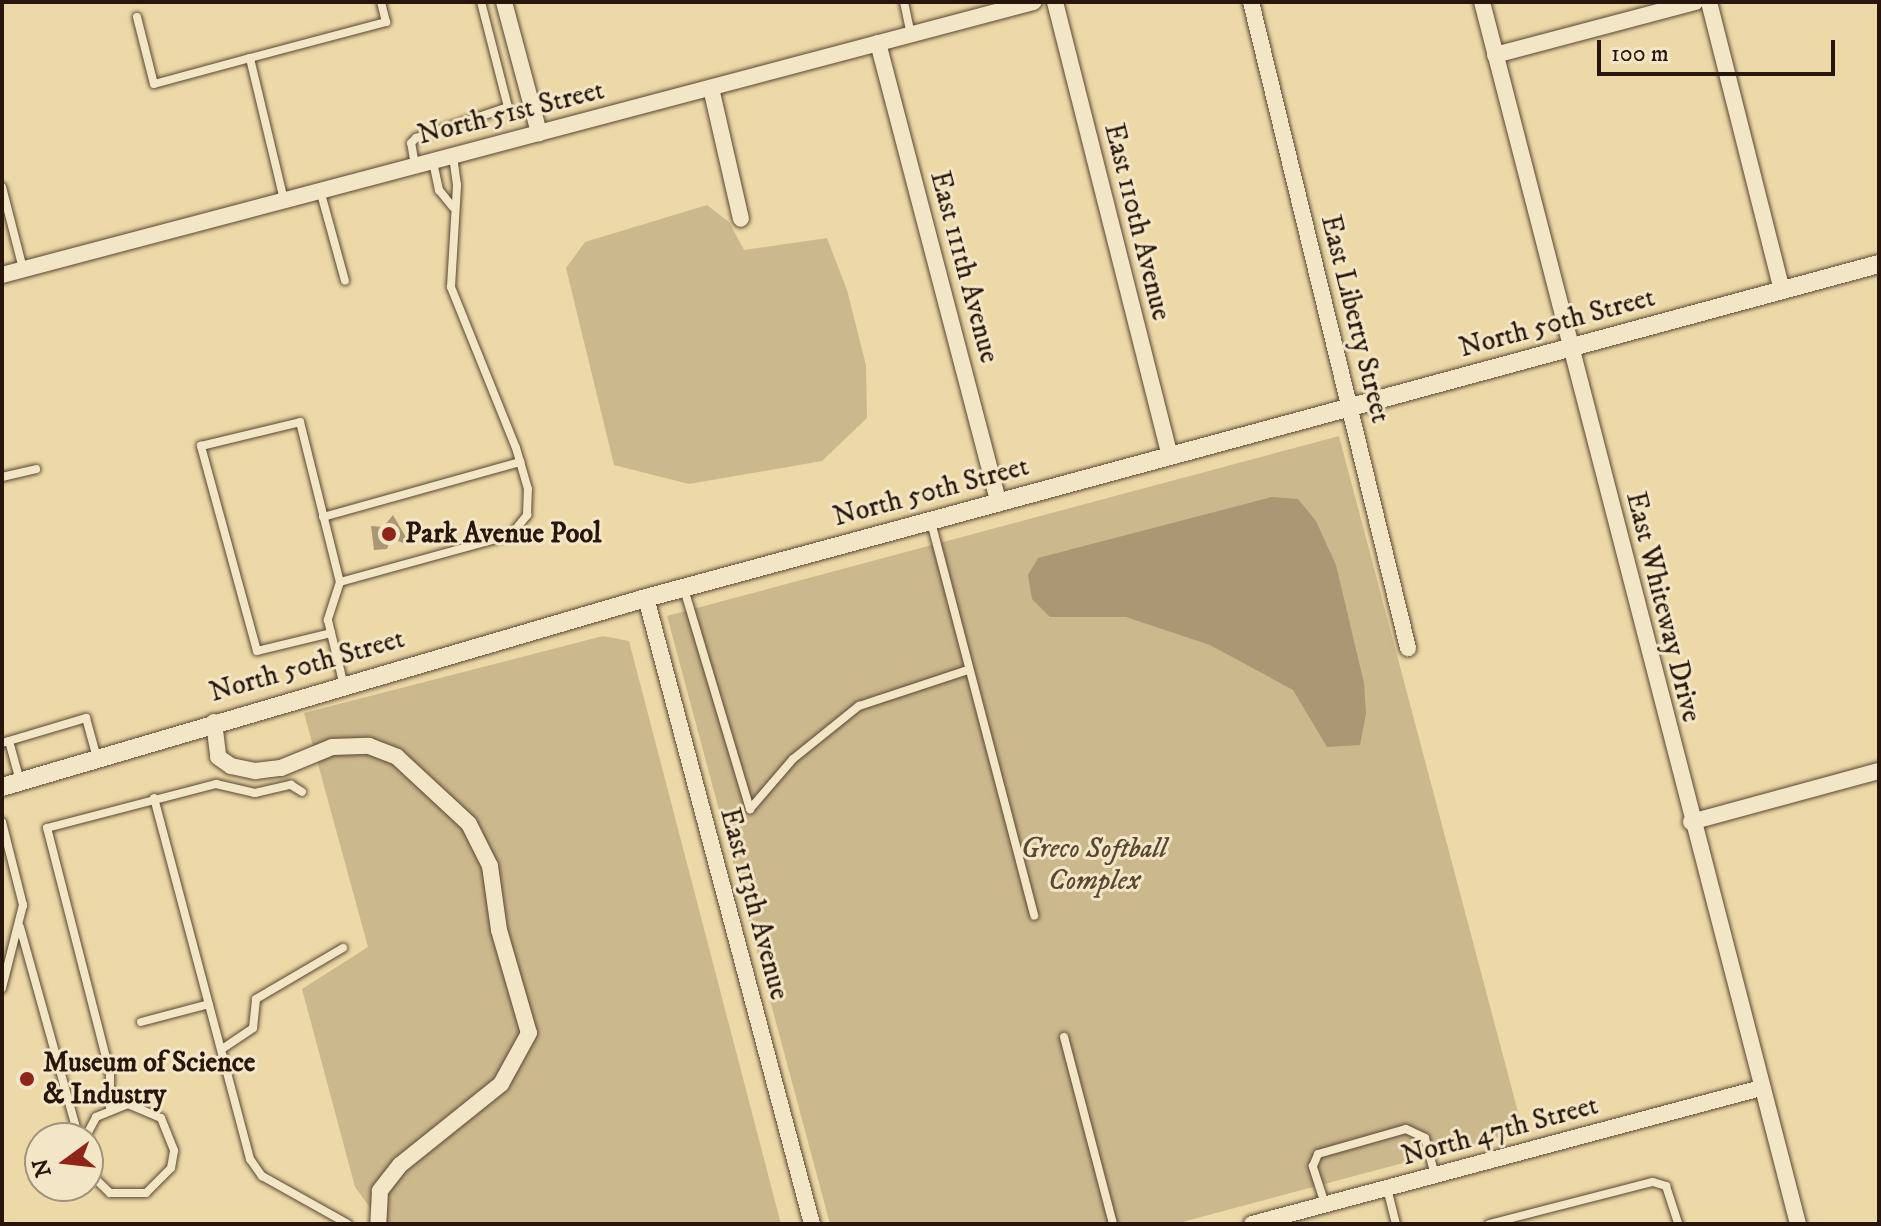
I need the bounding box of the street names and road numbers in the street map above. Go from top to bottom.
street label: North 51st Street [414,74,608,152]
street label: East 110th Avenue [1096,120,1178,324]
street label: East 111th Avenue [922,167,1006,367]
street label: East Liberty Street [1313,212,1397,426]
street label: North 50th Street [1456,281,1658,365]
street label: North 50th Street [830,450,1032,534]
street label: East Whiteway Drive [1618,488,1708,726]
street label: North 50th Street [206,622,408,710]
street label: East 113th Avenue [712,804,796,1004]
street label: North 47th Street [1398,1089,1602,1173]

